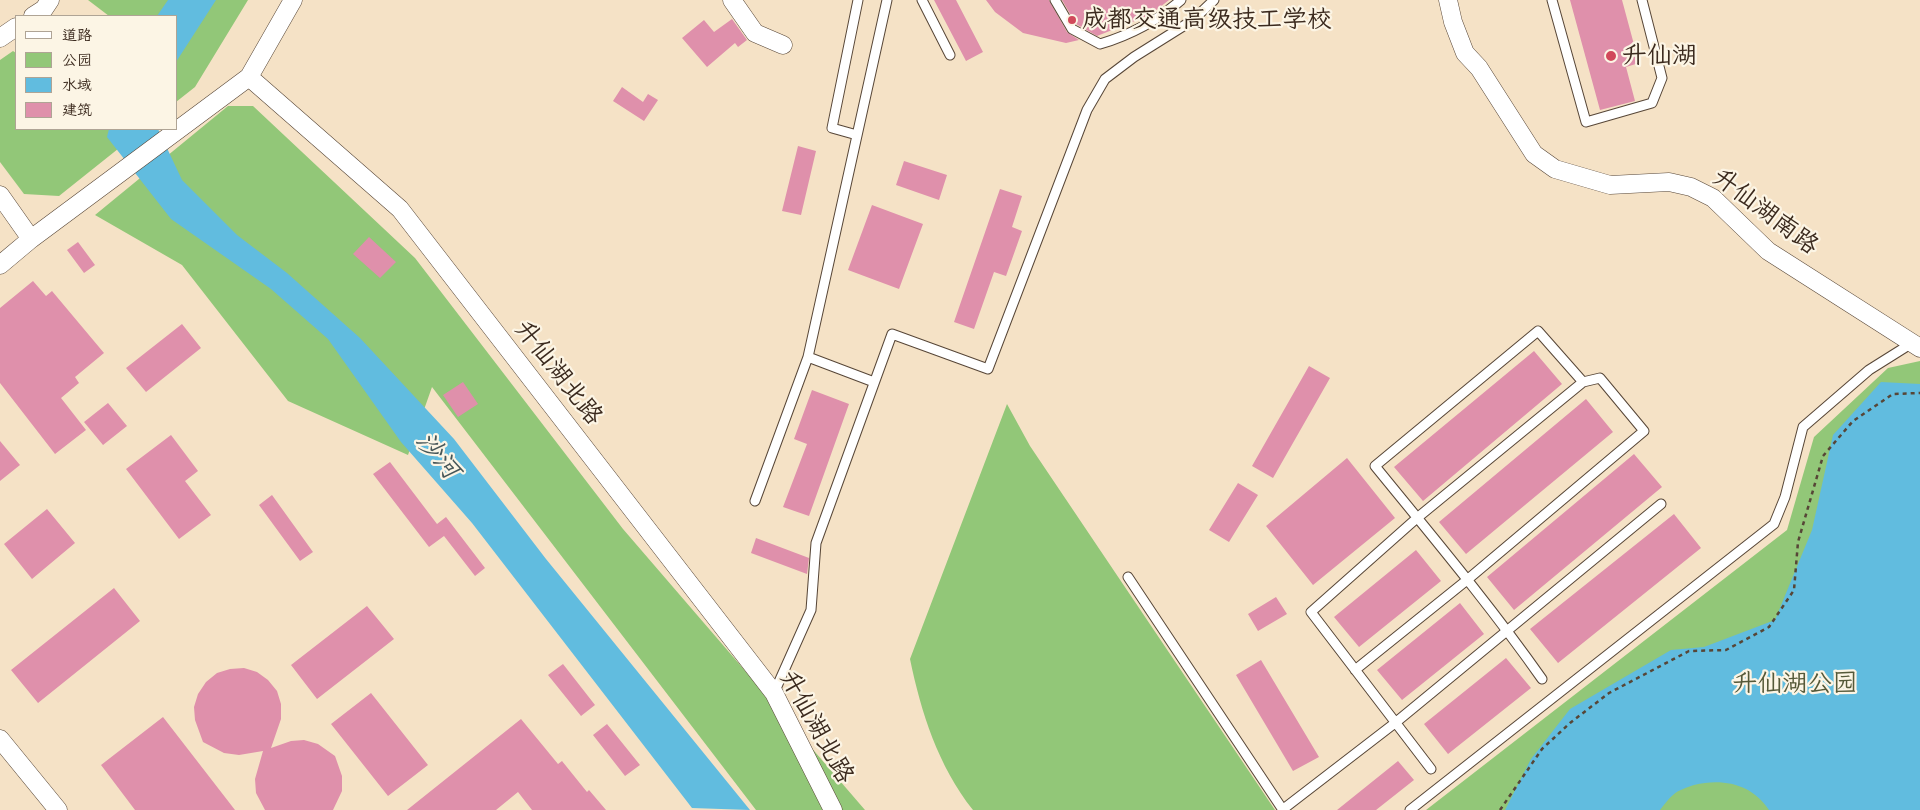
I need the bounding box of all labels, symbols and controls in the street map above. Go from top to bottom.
place label: 成都交通高级技工学校 [1082,5,1332,35]
marker: 成都交通高级技工学校 [1066,14,1078,26]
legend [15,15,178,130]
text: 道路 [62,26,92,45]
place label: 升仙湖 [1622,41,1697,71]
marker: 升仙湖 [1604,49,1618,63]
text: 公园 [62,51,92,70]
text: 水域 [62,76,92,95]
text: 建筑 [62,101,92,120]
street label: 升仙湖南路 [1706,162,1824,262]
street label: 升仙湖北路 [508,315,608,431]
water label: 沙河 [408,426,466,486]
street label: 升仙湖北路 [773,665,859,789]
park label: 升仙湖公园 [1733,669,1857,699]

